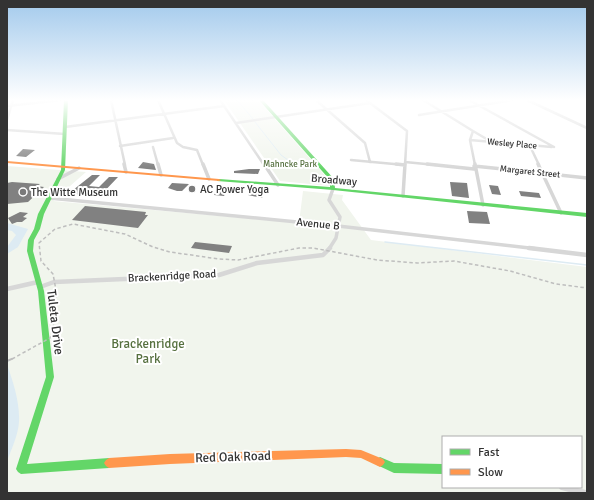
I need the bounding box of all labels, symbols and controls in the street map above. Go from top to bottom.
street label: Wesley Place [487,136,538,152]
park label: Mahncke Park [263,159,317,170]
street label: Margaret Street [499,163,561,181]
street label: Broadway [311,172,358,189]
place label: AC Power Yoga [200,183,269,196]
marker: AC Power Yoga [187,184,197,194]
place label: The Witte Museum [31,186,118,199]
marker: The Witte Museum [18,187,28,197]
street label: Avenue B [296,215,341,233]
street label: Brackenridge Road [128,267,217,285]
street label: Tuleta Drive [43,288,67,356]
park label: Brackenridge Park [111,336,185,367]
legend [442,436,582,488]
text: Fast [478,445,499,460]
street label: Red Oak Road [195,448,271,466]
text: Slow [478,465,503,480]

